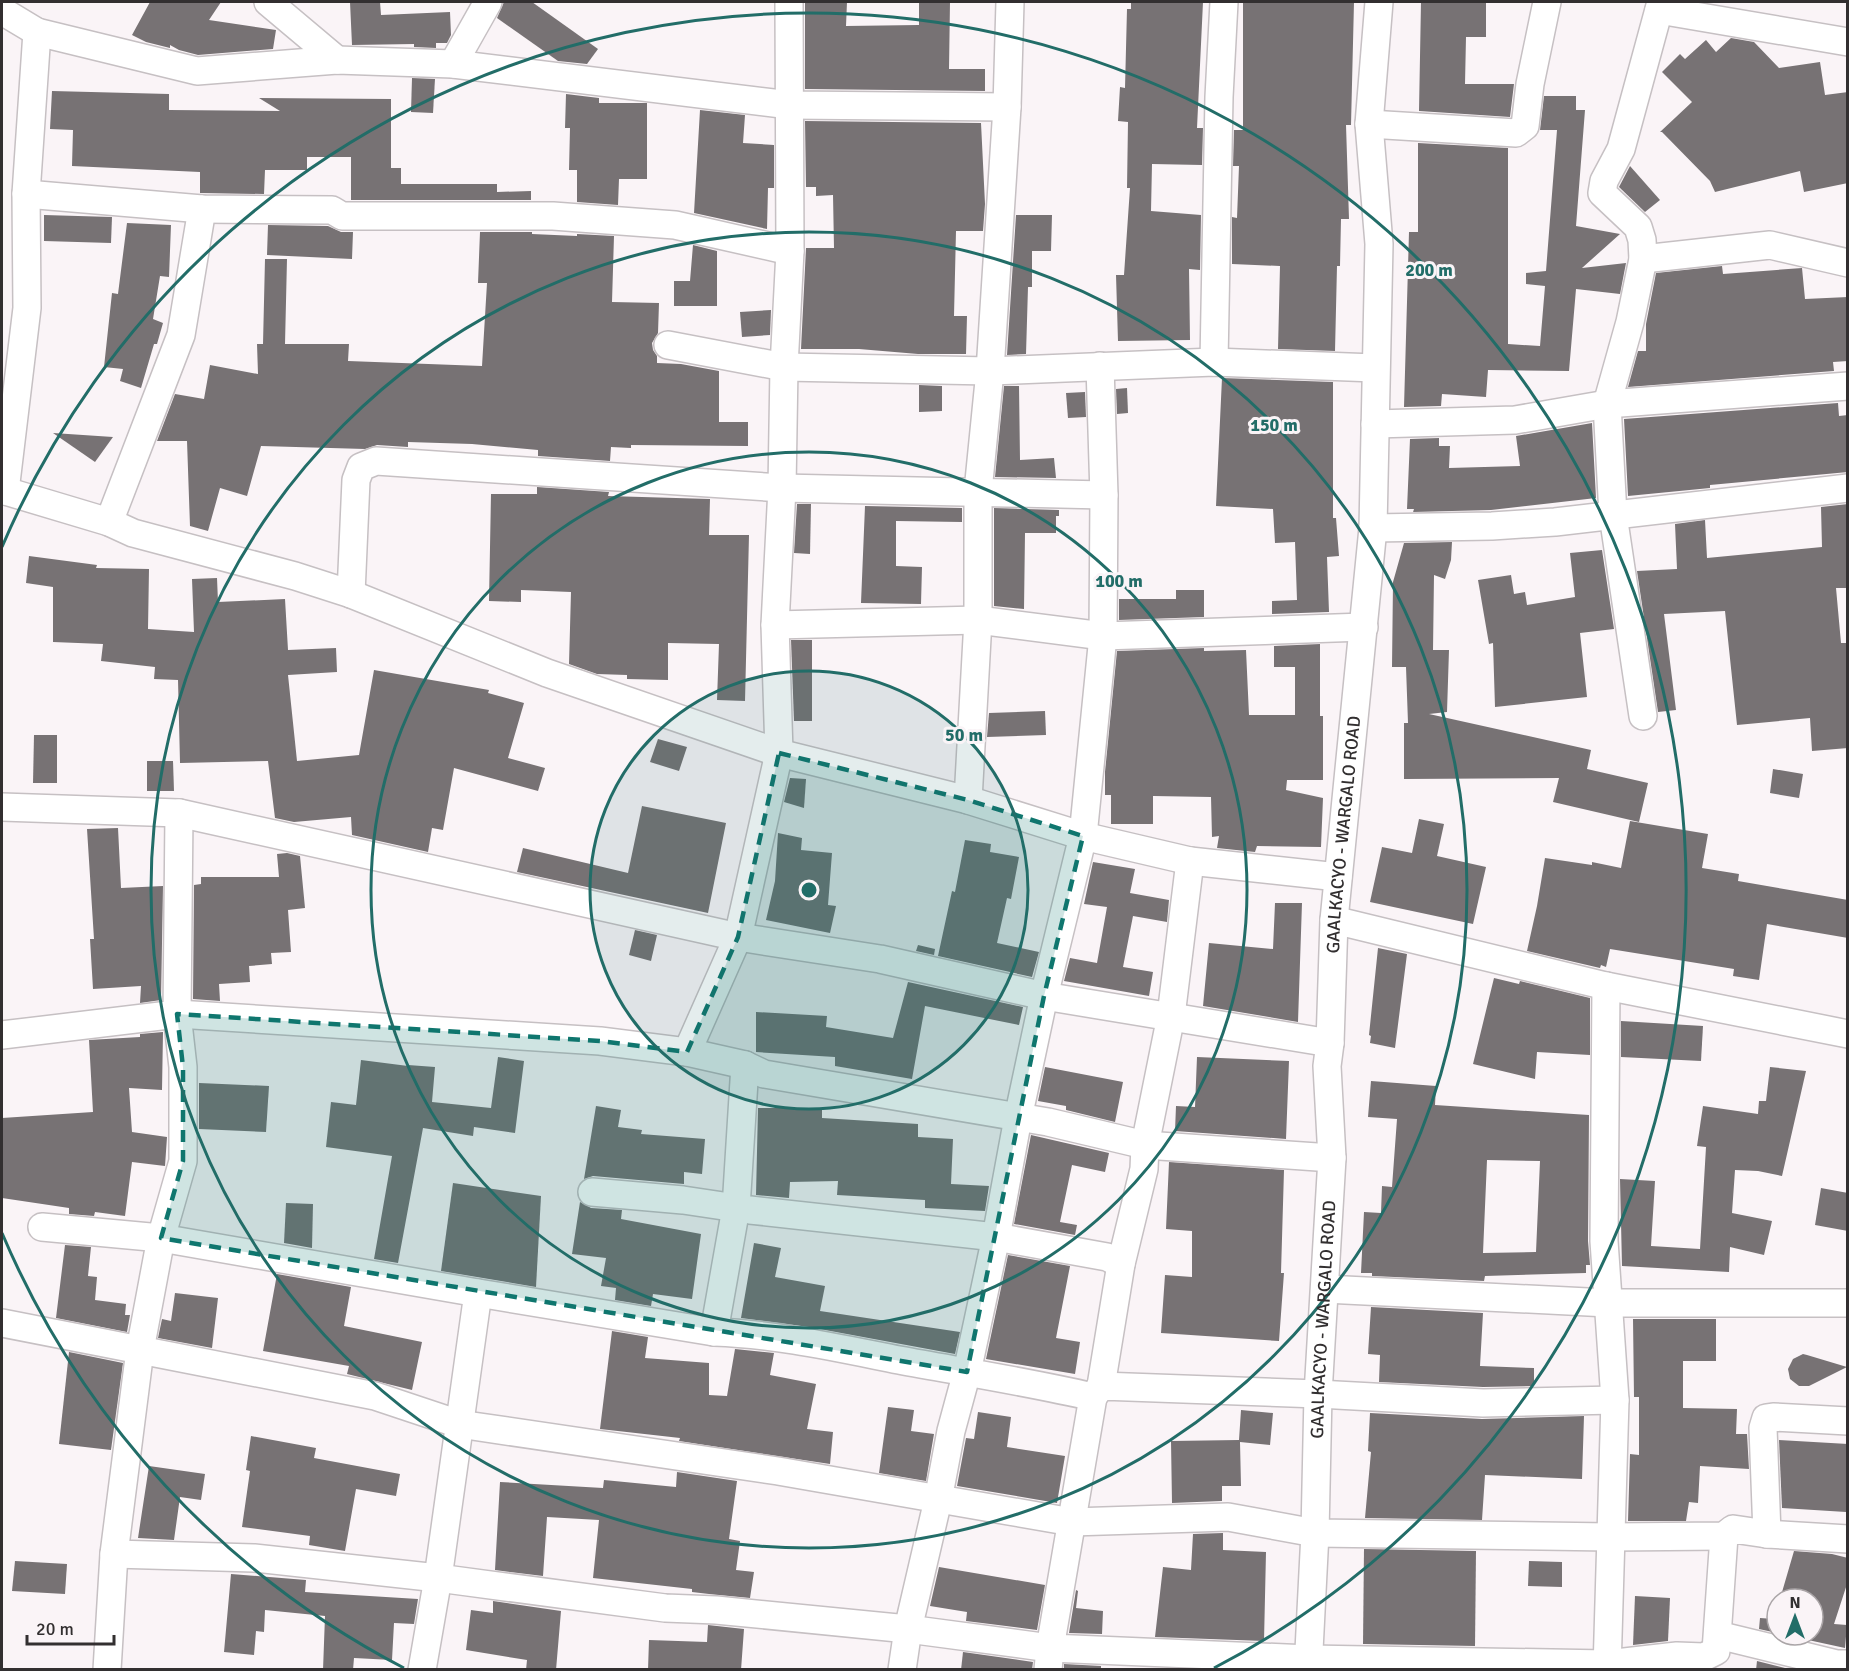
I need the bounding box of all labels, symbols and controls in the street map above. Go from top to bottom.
text: 200 m [1405,259,1453,281]
text: 150 m [1250,414,1298,436]
text: 100 m [1095,570,1143,592]
street label: GAALKACYO - WARGALO ROAD [1322,715,1365,954]
text: 50 m [945,724,983,746]
centre of rings [799,880,819,900]
street label: GAALKACYO - WARGALO ROAD [1306,1200,1340,1439]
north arrow [1765,1587,1825,1647]
text: N [1789,1593,1801,1613]
scale bar [27,1608,114,1646]
text: 20 m [36,1618,74,1640]

